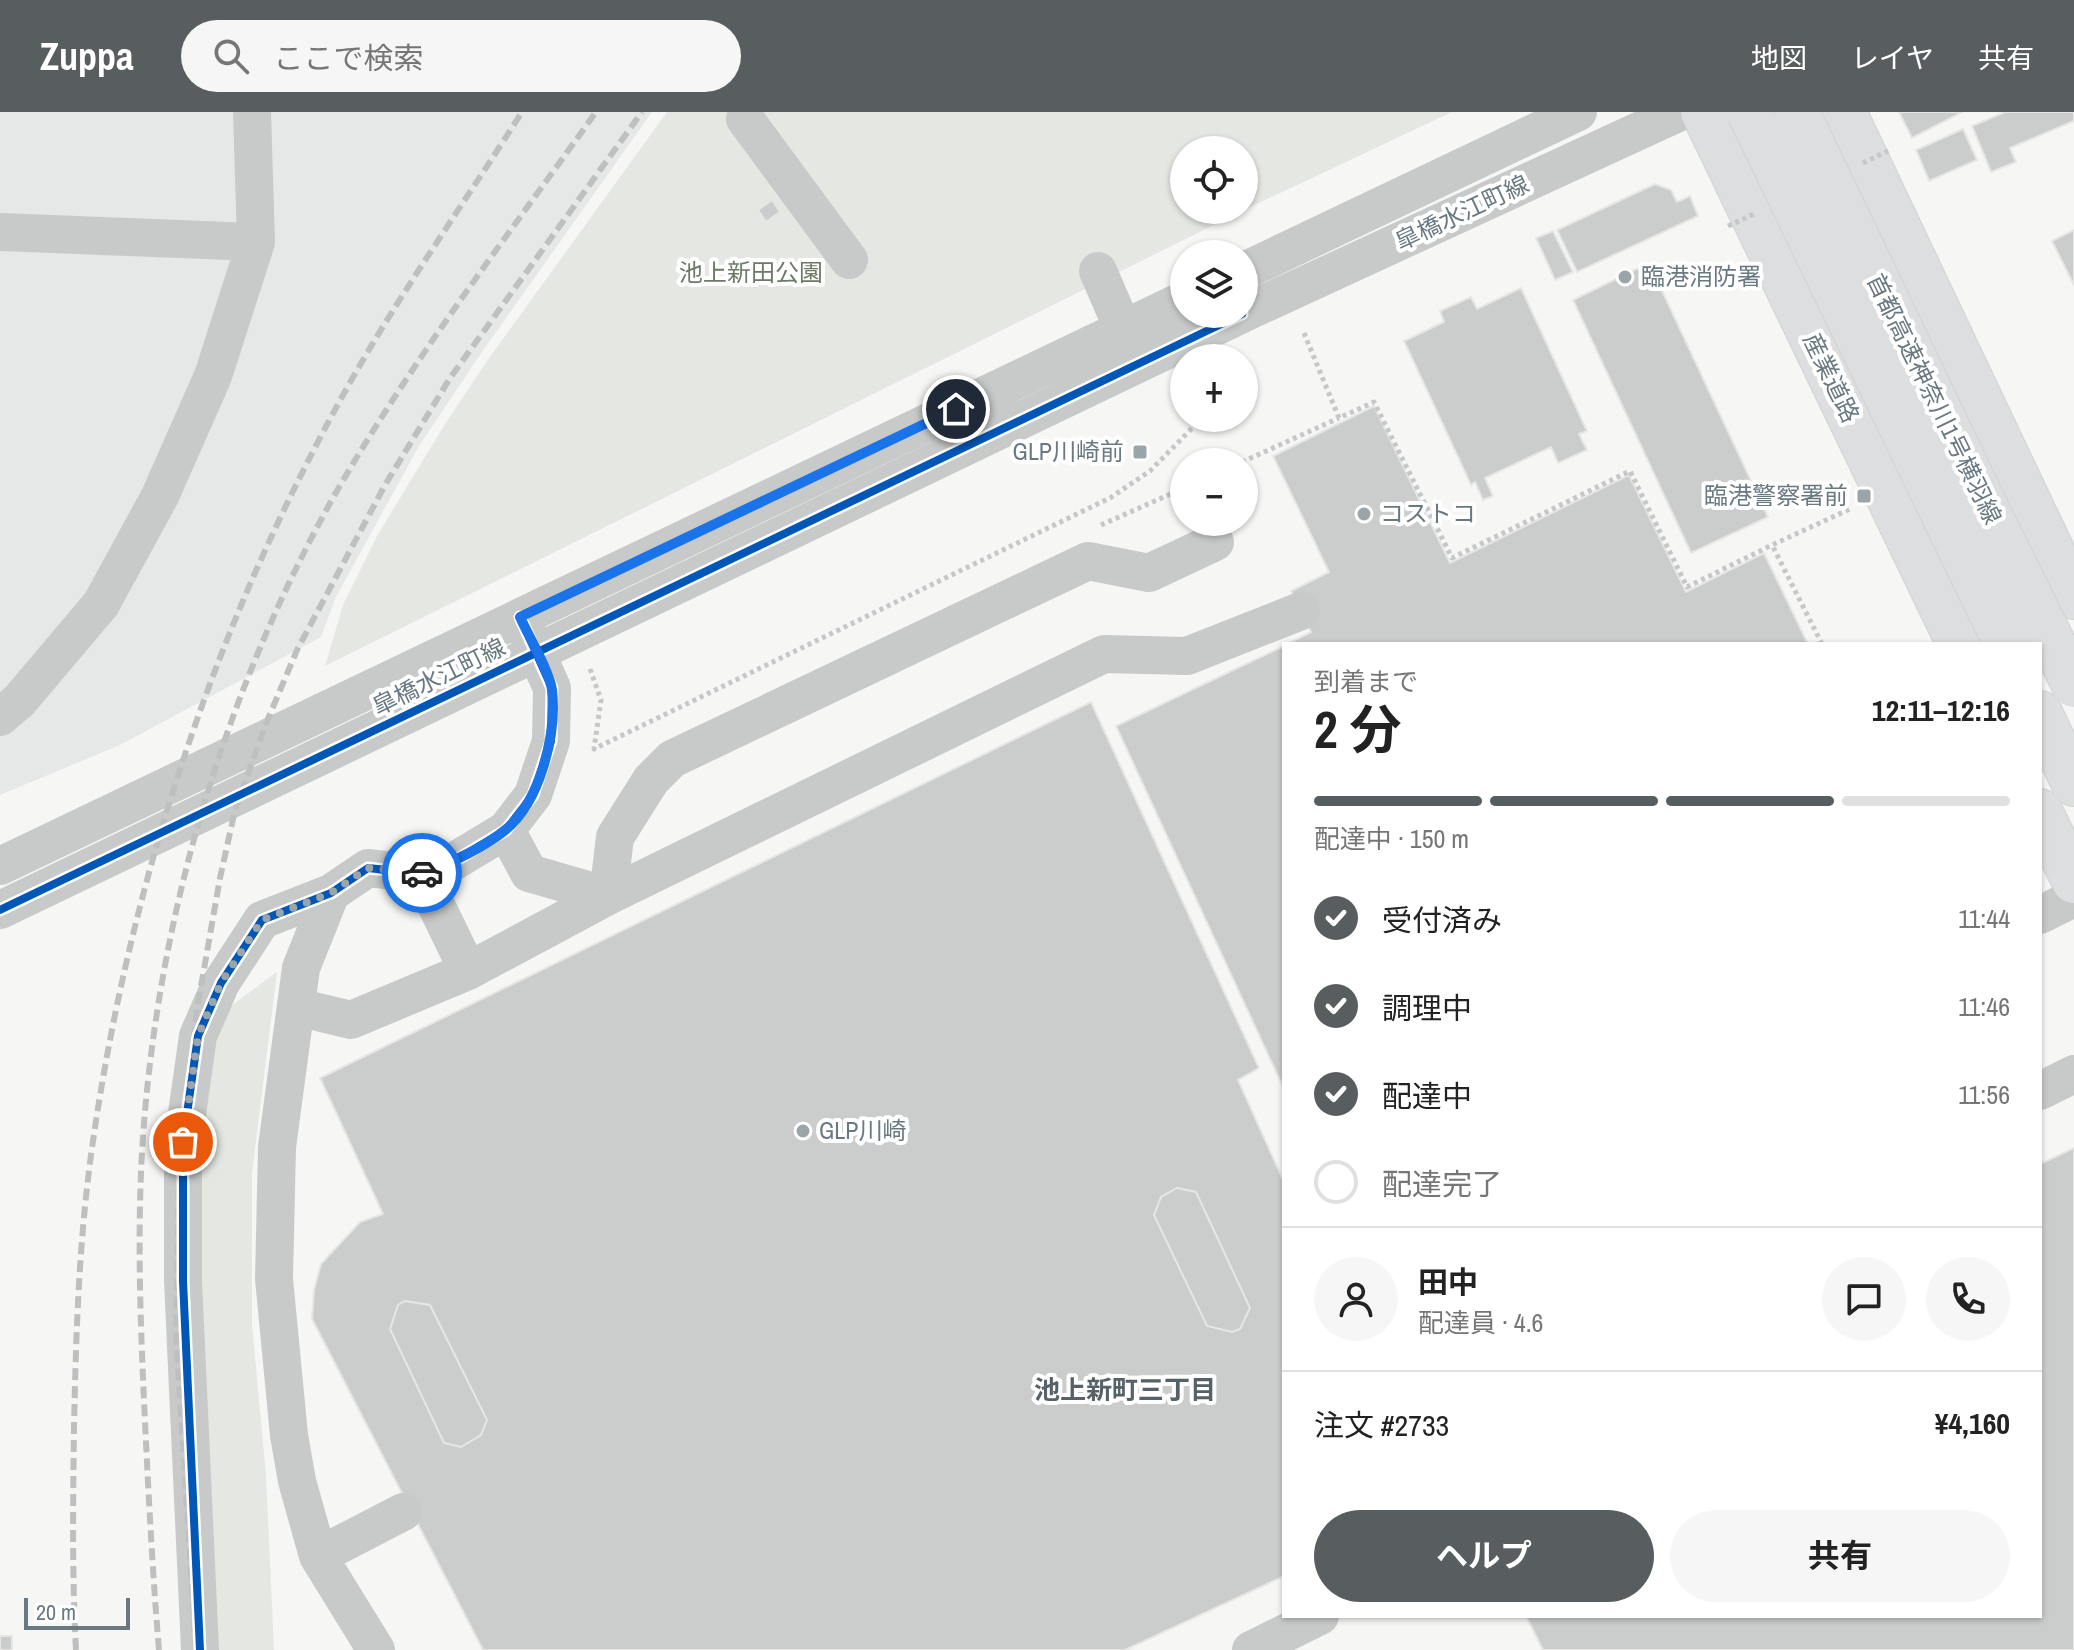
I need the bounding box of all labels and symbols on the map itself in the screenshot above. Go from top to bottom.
street label: 皐橋水江町線 [1390,167,1534,257]
park label: 池上新田公園 [679,256,823,288]
place label: 臨港消防署 [1641,260,1761,292]
marker: 臨港消防署 [1616,268,1634,286]
street label: 首都高速神奈川1号横羽線 [1860,268,2010,529]
street label: 産業道路 [1796,327,1867,428]
pin [922,375,990,443]
place label: GLP川崎前 [1013,435,1124,467]
marker: GLP川崎前 [1131,443,1149,461]
place label: 臨港警察署前 [1704,479,1848,511]
marker: 臨港警察署前 [1855,487,1873,505]
place label: コストコ [1380,497,1476,529]
marker: コストコ [1355,505,1373,523]
street label: 皐橋水江町線 [367,630,510,722]
courier [382,833,462,913]
pin [149,1108,217,1176]
place label: GLP川崎 [819,1114,906,1146]
marker: GLP川崎 [794,1122,812,1140]
district label: 池上新町三丁目 [1034,1372,1216,1407]
scale bar [24,1594,130,1630]

